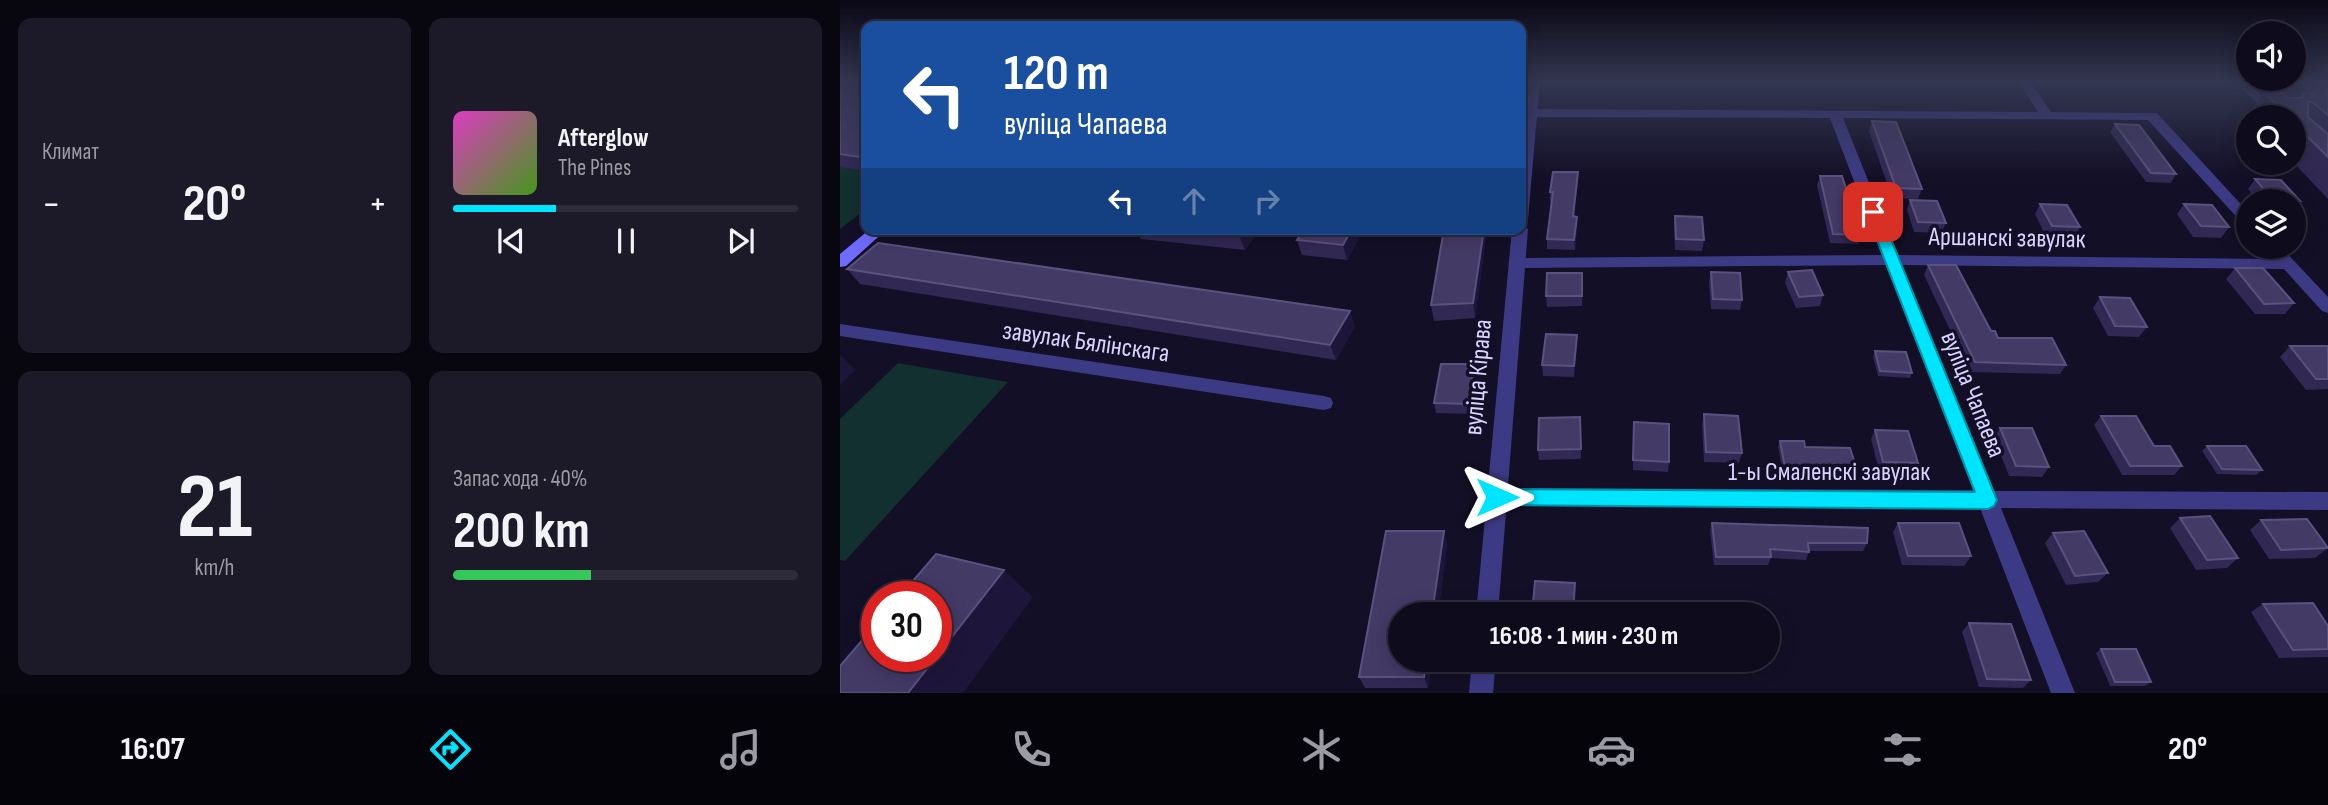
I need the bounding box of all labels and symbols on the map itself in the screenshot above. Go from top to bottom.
pin [1843,182,1903,242]
street label: Аршанскі завулак [1927,222,2086,255]
street label: завулак Бялінскага [1000,315,1171,370]
street label: вуліца Кірава [1458,318,1499,436]
street label: вуліца Чапаева [1933,327,2012,462]
street label: 1-ы Смаленскі завулак [1728,457,1930,488]
position arrow [1460,460,1534,534]
speed limit sign: 30 [861,581,952,672]

